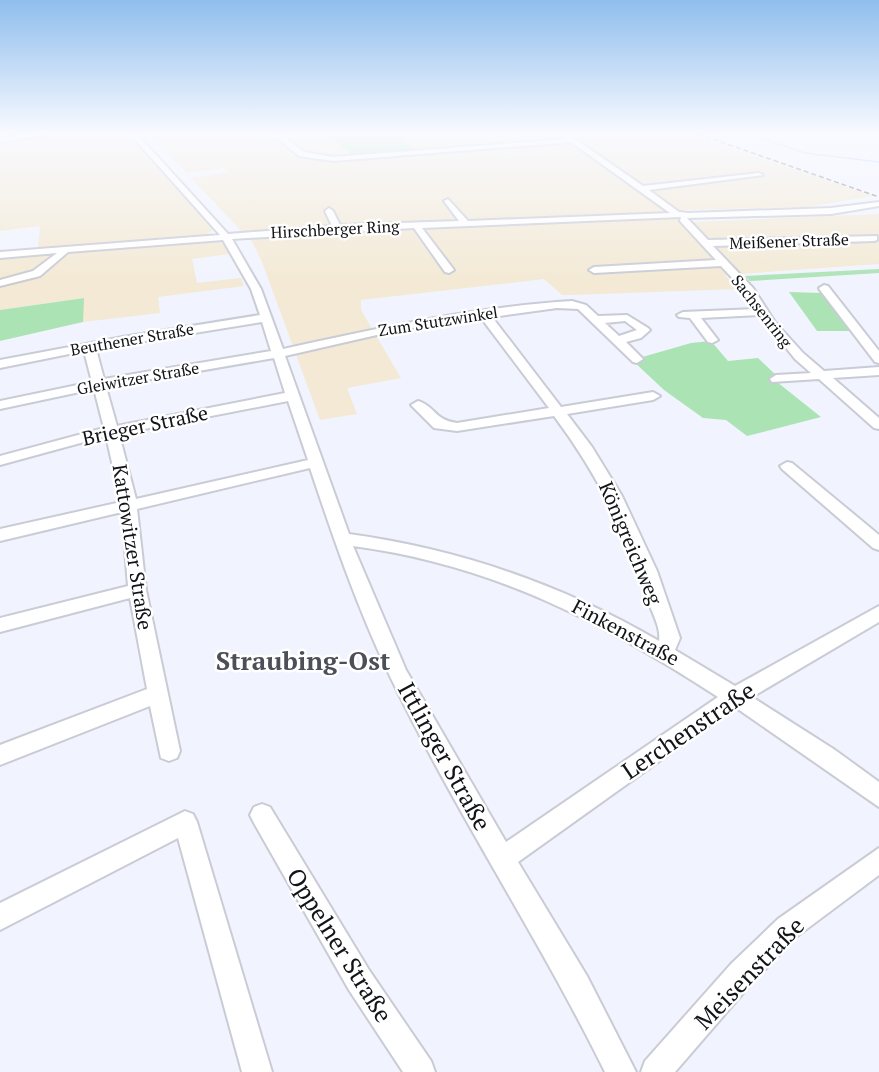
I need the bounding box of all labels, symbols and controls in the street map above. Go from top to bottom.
street label: Hirschberger Ring [270,215,400,243]
street label: Meißener Straße [729,228,849,254]
street label: Sachsenring [727,270,798,352]
street label: Zum Stutzwinkel [377,301,500,341]
street label: Beuthener Straße [69,317,195,361]
street label: Gleiwitzer Straße [75,356,201,400]
street label: Brieger Straße [80,398,210,452]
street label: Kattowitzer Straße [107,462,159,632]
street label: Königreichweg [593,477,669,609]
street label: Finkenstraße [568,593,684,671]
district label: Straubing-Ost [216,643,391,677]
street label: Lerchenstraße [615,674,761,786]
street label: Ittlinger Straße [391,676,499,836]
street label: Oppelner Straße [280,862,400,1028]
street label: Meisenstraße [687,910,811,1036]

